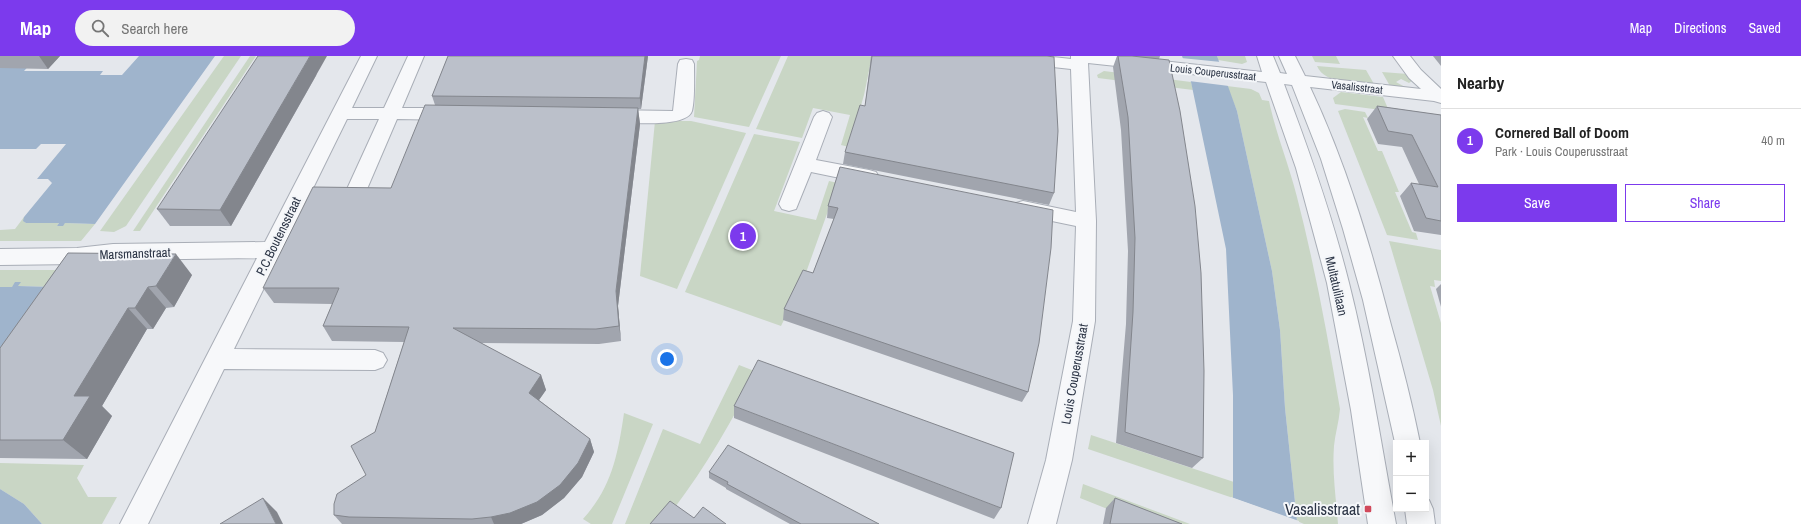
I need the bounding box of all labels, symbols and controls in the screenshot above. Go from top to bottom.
search box [75,10,355,46]
text: Map [20,15,51,41]
icon: search [89,17,111,39]
text: Search here [121,18,188,39]
text: Map [1630,19,1652,37]
text: Directions [1674,19,1726,37]
text: Saved [1748,19,1781,37]
street label: Louis Couperusstraat [1169,61,1257,84]
text: Nearby [1457,71,1504,94]
street label: Vasalisstraat [1331,77,1384,97]
text: Cornered Ball of Doom [1495,122,1629,143]
text: 1 [1467,132,1473,149]
text: 40 m [1761,132,1785,149]
text: Park · Louis Couperusstraat [1495,143,1628,160]
button: Save [1457,184,1617,222]
button: Share [1625,184,1785,222]
street label: P.C.Boutensstraat [252,194,305,278]
pin: 1 [730,221,756,251]
street label: Marsmanstraat [99,244,171,263]
street label: Multatulilaan [1321,255,1352,318]
street label: Louis Couperusstraat [1057,322,1092,426]
your location [657,349,677,369]
map controls [1393,440,1429,512]
button: + [1393,440,1429,476]
button: − [1393,476,1429,512]
place label: Vasalisstraat [1285,498,1360,520]
marker: Vasalisstraat [1363,504,1373,514]

